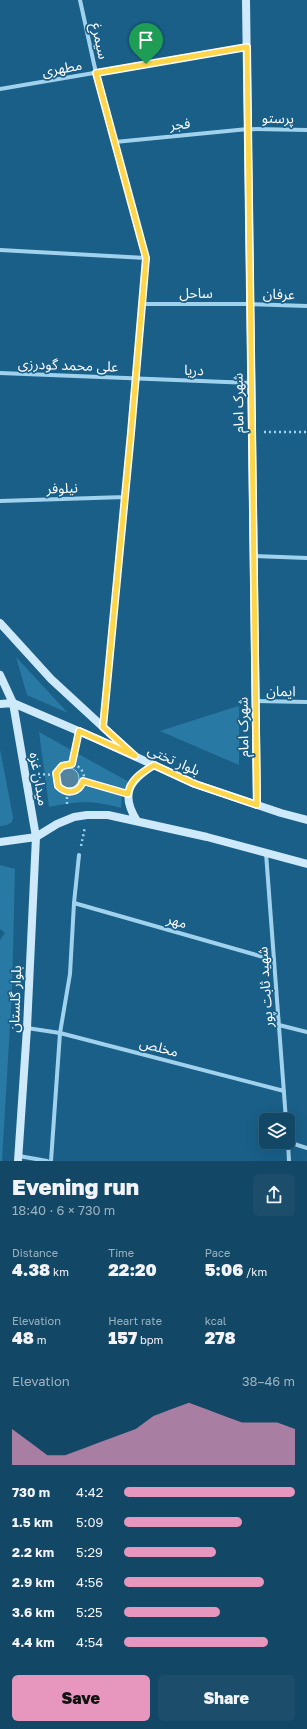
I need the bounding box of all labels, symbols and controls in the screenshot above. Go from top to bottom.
street label: سیمرغ [85,21,113,61]
pin [129,23,163,64]
icon: arrive [135,29,157,51]
street label: مطهری [40,56,84,80]
street label: پرستو [262,109,294,128]
street label: فجر [168,114,191,134]
street label: ساحل [179,284,213,302]
street label: عرفان [263,284,295,304]
street label: علی محمد گودرزی [18,354,118,376]
street label: دریا [184,361,204,379]
street label: شهرک امام [228,373,250,433]
street label: نیلوفر [45,478,78,498]
street label: ایمان [266,682,296,700]
street label: شهرک امام [233,697,255,757]
street label: بلوار تختی [145,741,203,780]
street label: میدان غزه [25,751,53,807]
street label: مهر [164,909,189,932]
street label: شهید ثابت پور [253,946,278,1029]
street label: بلوار گلستان [5,965,25,1033]
street label: مخلص [138,1033,180,1061]
map controls [259,1113,295,1149]
button: layers [259,1113,295,1149]
text: Evening run [12,1173,139,1200]
button: share [253,1174,295,1216]
text: 18:40 · 6 × 730 m [12,1202,115,1218]
text: Distance [12,1246,58,1259]
text: Time [108,1246,134,1259]
text: Pace [205,1246,230,1259]
text: 4.38 [12,1259,50,1280]
text: 22:20 [108,1259,157,1280]
text: 5:06 [205,1259,243,1280]
text: km [50,1265,69,1278]
text: /km [243,1265,267,1278]
text: Elevation [12,1314,61,1327]
text: Heart rate [108,1314,162,1327]
text: kcal [205,1314,226,1327]
text: 48 [12,1327,34,1348]
text: 157 [108,1327,137,1348]
text: 278 [205,1327,236,1348]
text: m [34,1333,46,1346]
text: bpm [137,1333,163,1346]
text: Elevation [12,1373,70,1389]
text: 38–46 m [242,1373,295,1389]
text: 730 m [12,1484,50,1500]
text: 4:42 [76,1484,103,1500]
text: 1.5 km [12,1514,53,1530]
text: 5:09 [76,1514,103,1530]
text: 2.2 km [12,1544,54,1560]
text: 5:29 [76,1544,103,1560]
text: 2.9 km [12,1574,55,1590]
text: 4:56 [76,1574,103,1590]
text: 3.6 km [12,1604,55,1620]
text: 5:25 [76,1604,103,1620]
text: 4.4 km [12,1634,55,1650]
text: 4:54 [76,1634,103,1650]
button: Save [12,1675,150,1721]
button: Share [158,1675,295,1721]

